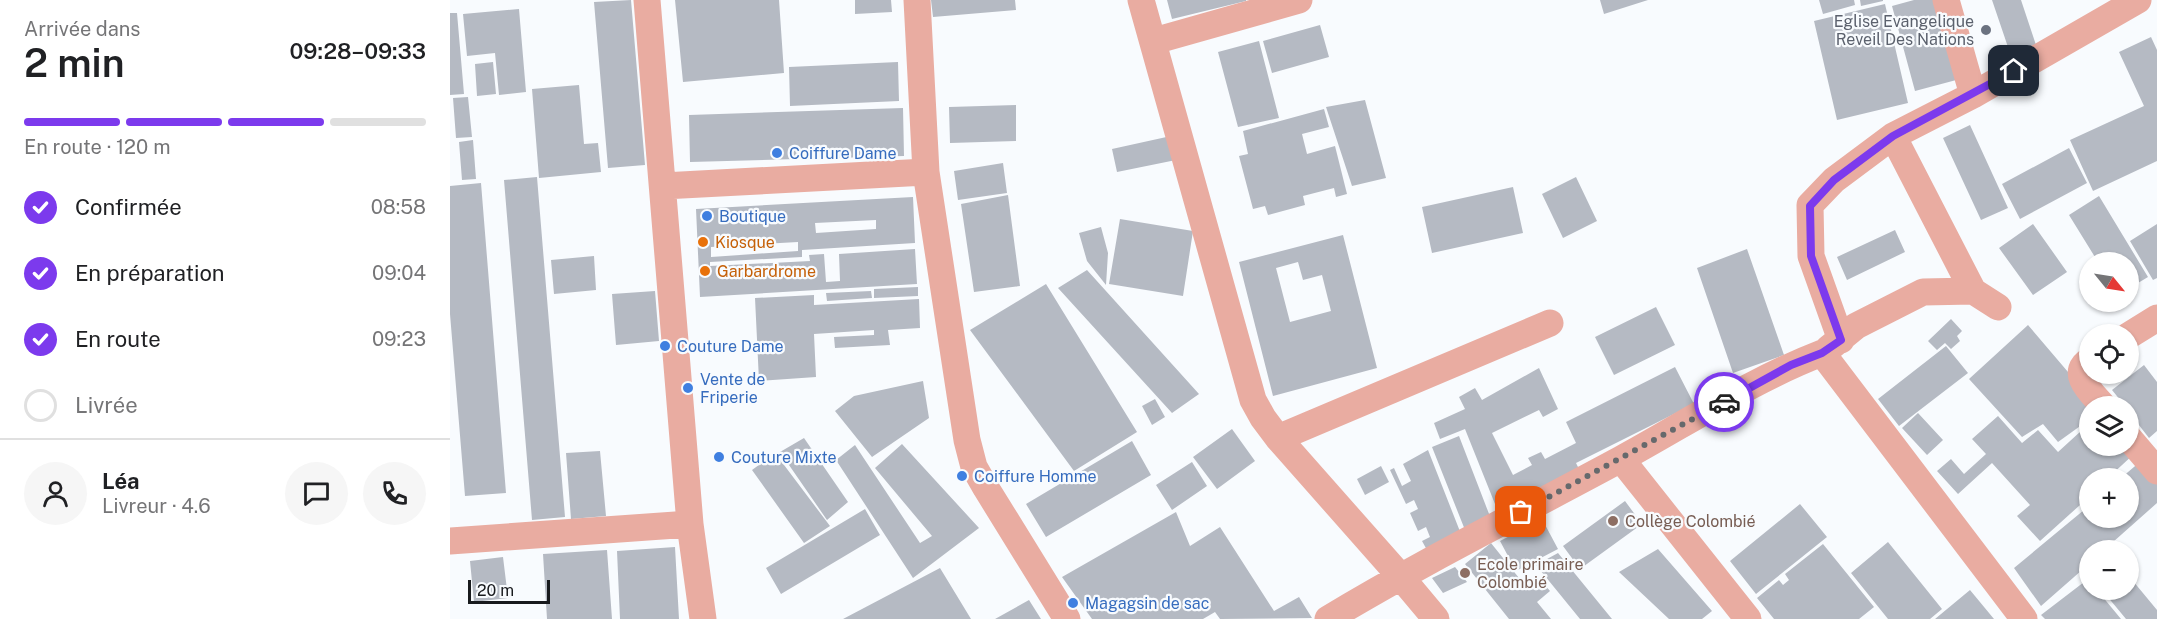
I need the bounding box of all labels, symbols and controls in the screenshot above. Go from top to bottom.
place label: Eglise Evangelique Reveil Des Nations [1834,12,1974,49]
text: Arrivée dans [24,17,140,41]
marker: Eglise Evangelique Reveil Des Nations [1979,23,1993,37]
text: 09:28–09:33 [290,38,426,64]
text: 2 min [24,40,125,86]
pin [1988,45,2039,96]
icon: home [1997,54,2030,87]
text: En route · 120 m [24,135,170,159]
place label: Coiffure Dame [789,144,897,163]
marker: Coiffure Dame [770,146,784,160]
icon: check [24,191,57,224]
text: Confirmée [75,194,182,220]
text: 08:58 [371,195,426,219]
place label: Boutique [719,207,786,226]
marker: Boutique [700,209,714,223]
place label: Kiosque [715,233,775,252]
marker: Kiosque [696,235,710,249]
north arrow [2079,252,2139,312]
map controls [2079,252,2139,600]
icon: check [24,257,57,290]
text: En préparation [75,260,225,286]
text: 09:04 [372,261,426,285]
place label: Garbardrome [717,262,816,281]
marker: Garbardrome [698,264,712,278]
icon: check [24,323,57,356]
button: locate [2079,324,2139,384]
text: En route [75,326,161,352]
text: 09:23 [372,327,426,351]
place label: Couture Dame [677,337,784,356]
marker: Couture Dame [658,339,672,353]
place label: Vente de Friperie [700,370,765,407]
courier [1694,372,1754,432]
marker: Vente de Friperie [681,381,695,395]
icon: car [1708,386,1741,419]
text: Livrée [75,392,138,418]
button: layers [2079,396,2139,456]
place label: Couture Mixte [731,448,837,467]
marker: Couture Mixte [712,450,726,464]
button: person [24,462,87,525]
button: chat [285,462,348,525]
button: phone [363,462,426,525]
place label: Coiffure Homme [974,467,1097,486]
text: Léa [102,468,140,494]
button: + [2079,468,2139,528]
marker: Coiffure Homme [955,469,969,483]
pin [1495,486,1546,537]
text: Livreur · 4.6 [102,494,211,518]
icon: bag [1504,495,1537,528]
place label: Collège Colombié [1625,512,1756,531]
marker: Collège Colombié [1606,514,1620,528]
button: − [2079,540,2139,600]
place label: Ecole primaire Colombié [1477,555,1584,592]
marker: Ecole primaire Colombié [1458,566,1472,580]
scale bar [468,577,550,604]
text: 20 m [477,581,514,600]
place label: Magagsin de sac [1085,594,1209,613]
marker: Magagsin de sac [1066,596,1080,610]

